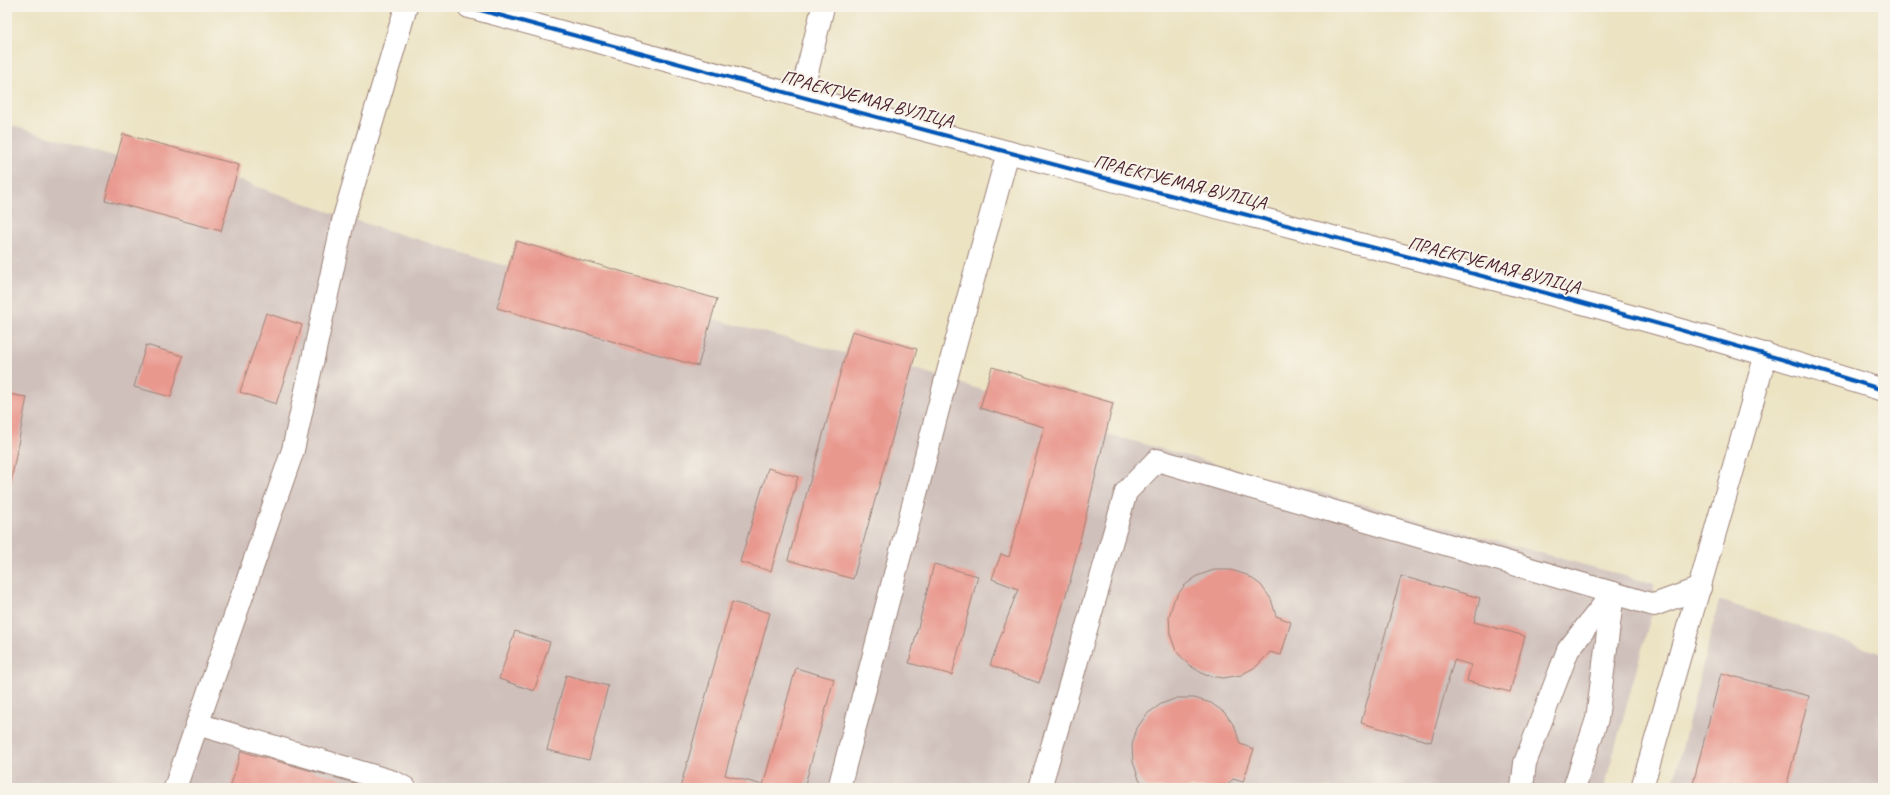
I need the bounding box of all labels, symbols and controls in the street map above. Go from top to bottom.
street label: ПРАЕКТУЕМАЯ ВУЛІЦА [778,64,957,134]
street label: ПРАЕКТУЕМАЯ ВУЛІЦА [1091,149,1270,215]
street label: ПРАЕКТУЕМАЯ ВУЛІЦА [1405,230,1584,300]

